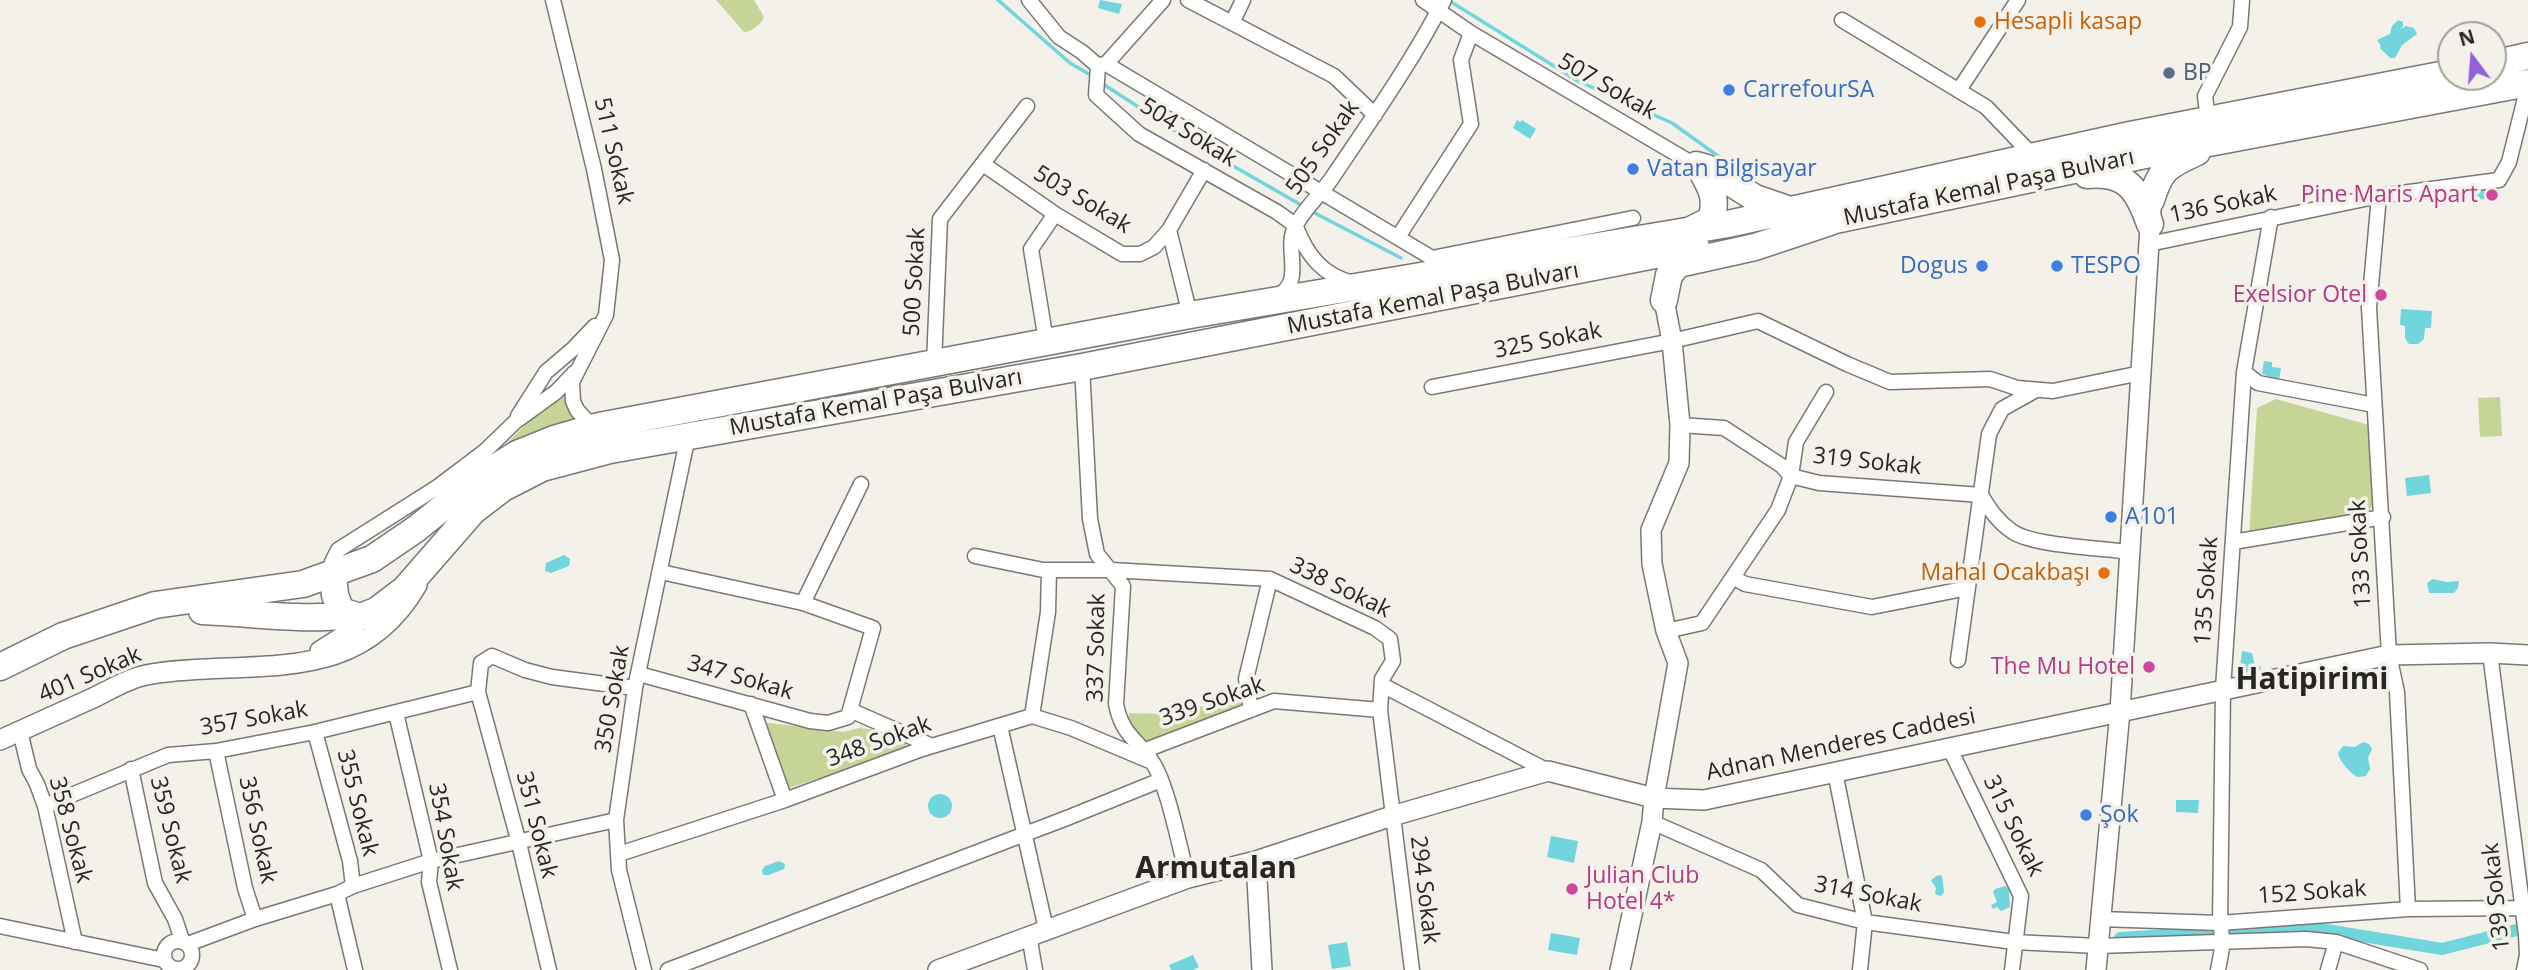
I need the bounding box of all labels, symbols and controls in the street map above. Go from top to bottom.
place label: Hesapli kasap [1994,8,2142,36]
marker: Hesapli kasap [1972,14,1988,30]
north arrow [2437,21,2507,91]
text: N [2456,23,2478,52]
street label: 507 Sokak [1553,48,1661,126]
place label: BP [2183,59,2212,87]
marker: BP [2161,65,2177,81]
place label: CarrefourSA [1743,76,1874,104]
marker: CarrefourSA [1721,82,1737,98]
street label: 504 Sokak [1135,92,1241,174]
street label: 511 Sokak [587,95,639,207]
street label: 505 Sokak [1280,96,1366,200]
street label: Mustafa Kemal Paşa Bulvarı [1841,144,2137,232]
place label: Vatan Bilgisayar [1647,155,1817,183]
street label: 503 Sokak [1028,160,1136,240]
marker: Vatan Bilgisayar [1625,161,1641,177]
street label: 136 Sokak [2167,180,2279,230]
place label: Pine Maris Apart [2301,181,2478,209]
marker: Pine Maris Apart [2484,187,2500,203]
street label: 500 Sokak [898,227,932,337]
place label: Dogus [1900,252,1968,280]
place label: TESPO [2071,252,2141,280]
street label: Mustafa Kemal Paşa Bulvarı [1285,257,1581,341]
marker: Dogus [1974,258,1990,274]
marker: TESPO [2049,258,2065,274]
place label: Exelsior Otel [2233,281,2367,309]
marker: Exelsior Otel [2373,287,2389,303]
street label: 325 Sokak [1492,317,1604,365]
street label: Mustafa Kemal Paşa Bulvarı [728,364,1024,442]
street label: 319 Sokak [1811,443,1923,481]
street label: 133 Sokak [2344,499,2378,609]
place label: A101 [2125,503,2179,531]
marker: A101 [2103,509,2119,525]
street label: 135 Sokak [2189,536,2225,646]
street label: 338 Sokak [1285,552,1395,624]
place label: Mahal Ocakbaşı [1920,559,2090,587]
marker: Mahal Ocakbaşı [2096,565,2112,581]
street label: 337 Sokak [1082,593,1112,703]
street label: 401 Sokak [35,641,145,709]
street label: 350 Sokak [590,643,636,755]
street label: 347 Sokak [684,650,796,706]
place label: The Mu Hotel [1991,653,2135,681]
marker: The Mu Hotel [2141,659,2157,675]
district label: Hatipirimi [2236,662,2388,698]
street label: 339 Sokak [1156,671,1268,733]
street label: 357 Sokak [198,696,310,742]
street label: Adnan Menderes Caddesi [1704,703,1978,787]
street label: 348 Sokak [823,710,935,774]
street label: 355 Sokak [330,747,384,859]
street label: 351 Sokak [509,769,563,881]
street label: 315 Sokak [1977,771,2049,881]
street label: 358 Sokak [43,774,97,886]
street label: 359 Sokak [143,774,197,886]
street label: 356 Sokak [232,774,282,886]
street label: 354 Sokak [422,781,468,893]
place label: Şok [2100,801,2139,829]
marker: Şok [2078,807,2094,823]
street label: 294 Sokak [1404,834,1444,946]
street label: 139 Sokak [2478,841,2516,953]
district label: Armutalan [1135,851,1297,887]
place label: Julian Club Hotel 4* [1586,862,1699,916]
street label: 314 Sokak [1812,871,1924,919]
street label: 152 Sokak [2257,875,2367,911]
marker: Julian Club Hotel 4* [1564,881,1580,897]

